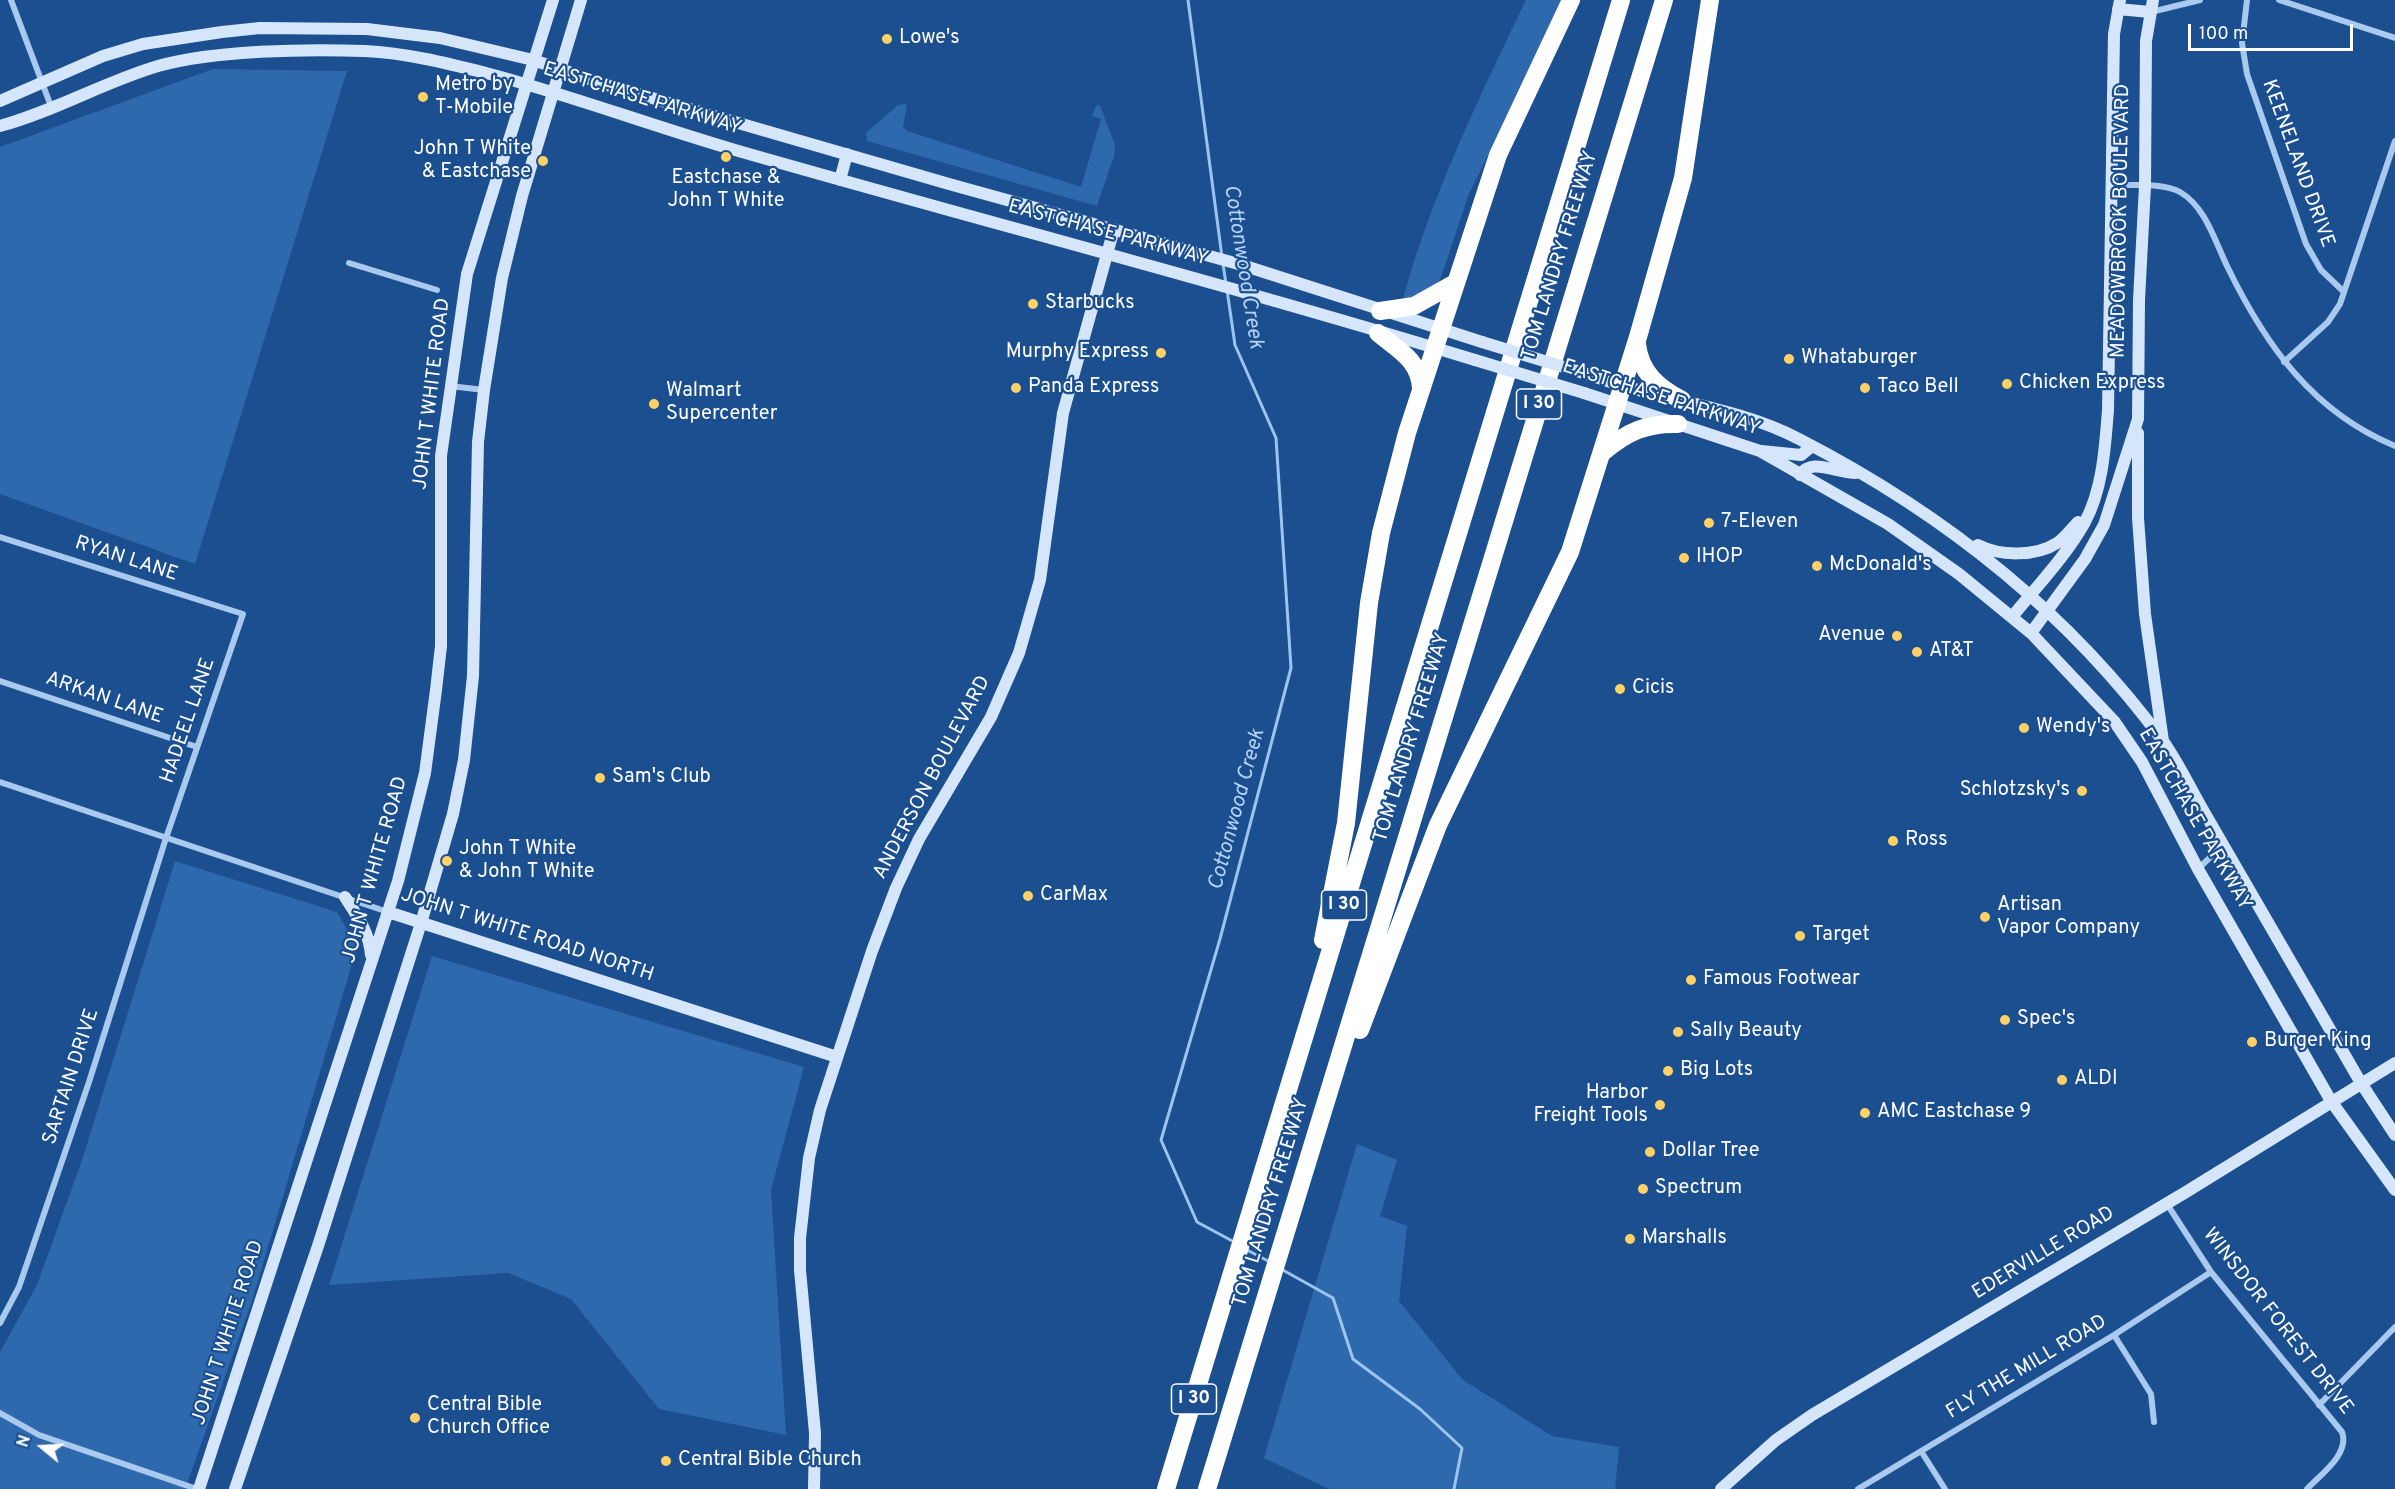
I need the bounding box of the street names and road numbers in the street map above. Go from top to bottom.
street label: EASTCHASE PARKWAY [540,58,744,142]
street label: KEENELAND DRIVE [2255,77,2339,251]
street label: MEADOWBROOK BOULEVARD [2108,84,2136,358]
street label: TOM LANDRY FREEWAY [1518,148,1604,364]
street label: EASTCHASE PARKWAY [1005,196,1211,272]
street label: JOHN T WHITE ROAD [409,297,457,491]
street label: EASTCHASE PARKWAY [1559,356,1763,442]
road number: I 30 [1516,389,1562,419]
street label: RYAN LANE [71,532,181,588]
street label: TOM LANDRY FREEWAY [1370,630,1456,846]
street label: HADEEL LANE [156,655,222,787]
street label: ARKAN LANE [42,668,166,730]
street label: ANDERSON BOULEVARD [869,672,997,884]
street label: EASTCHASE PARKWAY [2132,725,2256,915]
street label: JOHN T WHITE ROAD [338,774,414,966]
street label: JOHN T WHITE ROAD NORTH [397,884,657,988]
road number: I 30 [1322,890,1366,920]
street label: SARTAIN DRIVE [39,1006,105,1148]
street label: TOM LANDRY FREEWAY [1229,1095,1315,1311]
street label: EDERVILLE ROAD [1969,1202,2119,1306]
street label: WINSDOR FOREST DRIVE [2197,1224,2357,1420]
street label: JOHN T WHITE ROAD [188,1238,270,1428]
street label: FLY THE MILL ROAD [1942,1311,2112,1425]
road number: I 30 [1172,1384,1216,1414]

